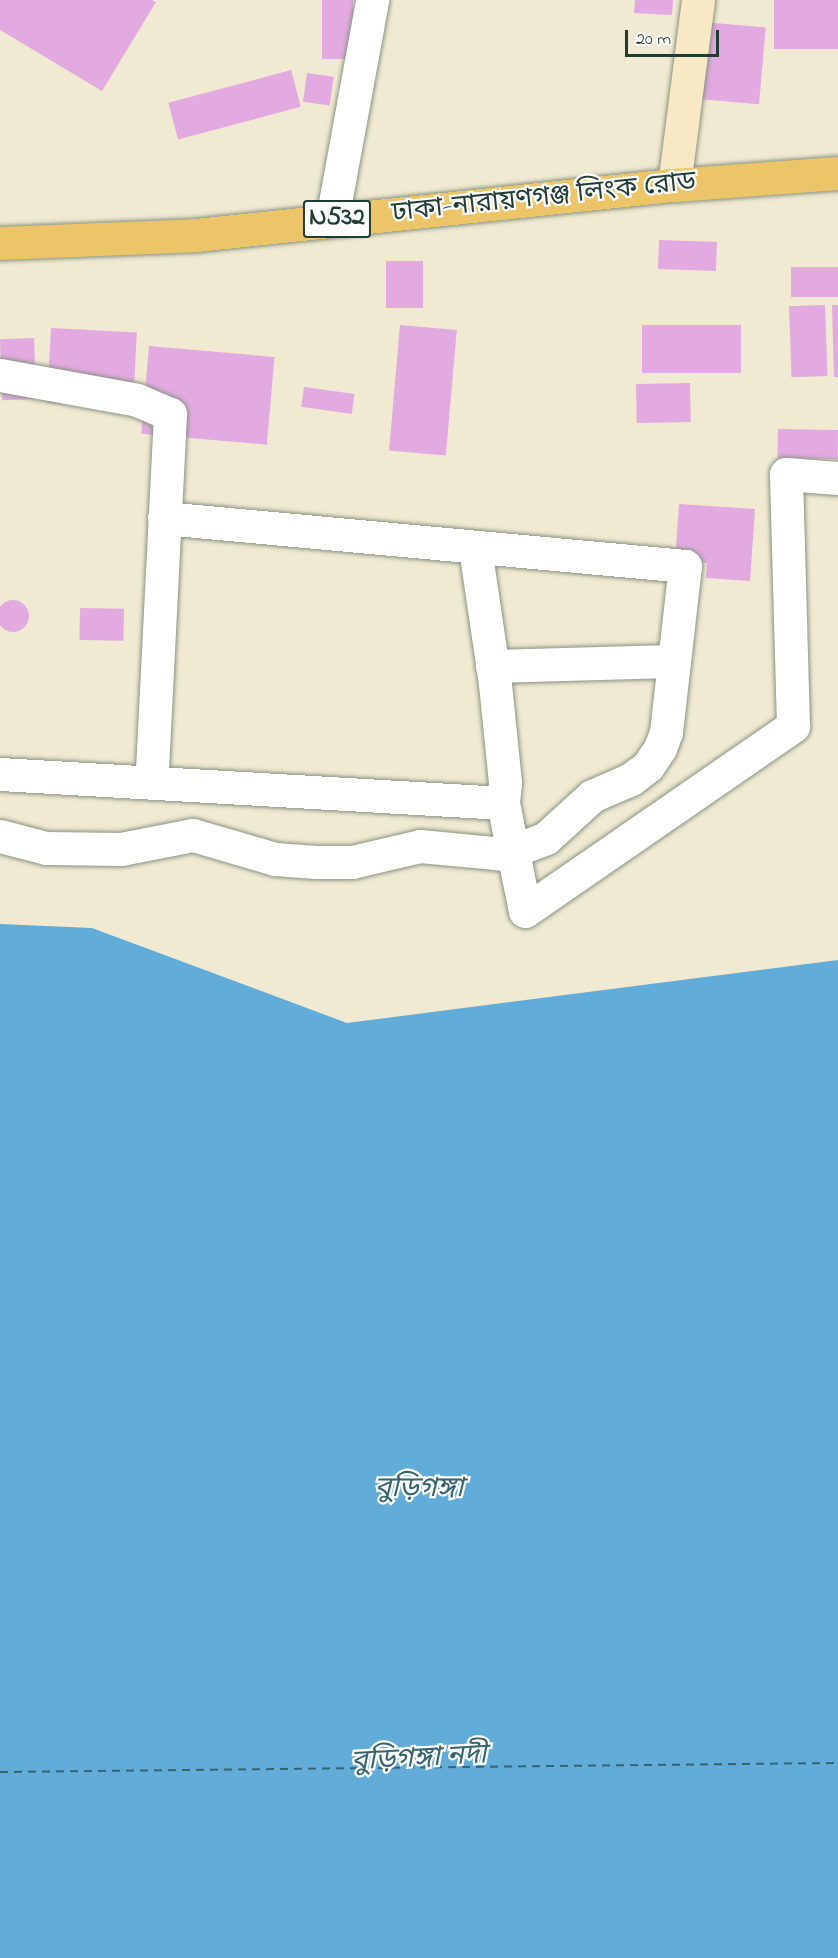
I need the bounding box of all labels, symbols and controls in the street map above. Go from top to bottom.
scale bar [628,18,722,56]
text: 20 m [636,27,671,53]
street label: ঢাকা-নারায়ণগঞ্জ লিংক রোড [390,166,698,230]
road number: N532 [302,196,372,242]
water label: বুড়িগঙ্গা [375,1473,463,1507]
water label: বুড়িগঙ্গা নদী [350,1740,488,1780]

